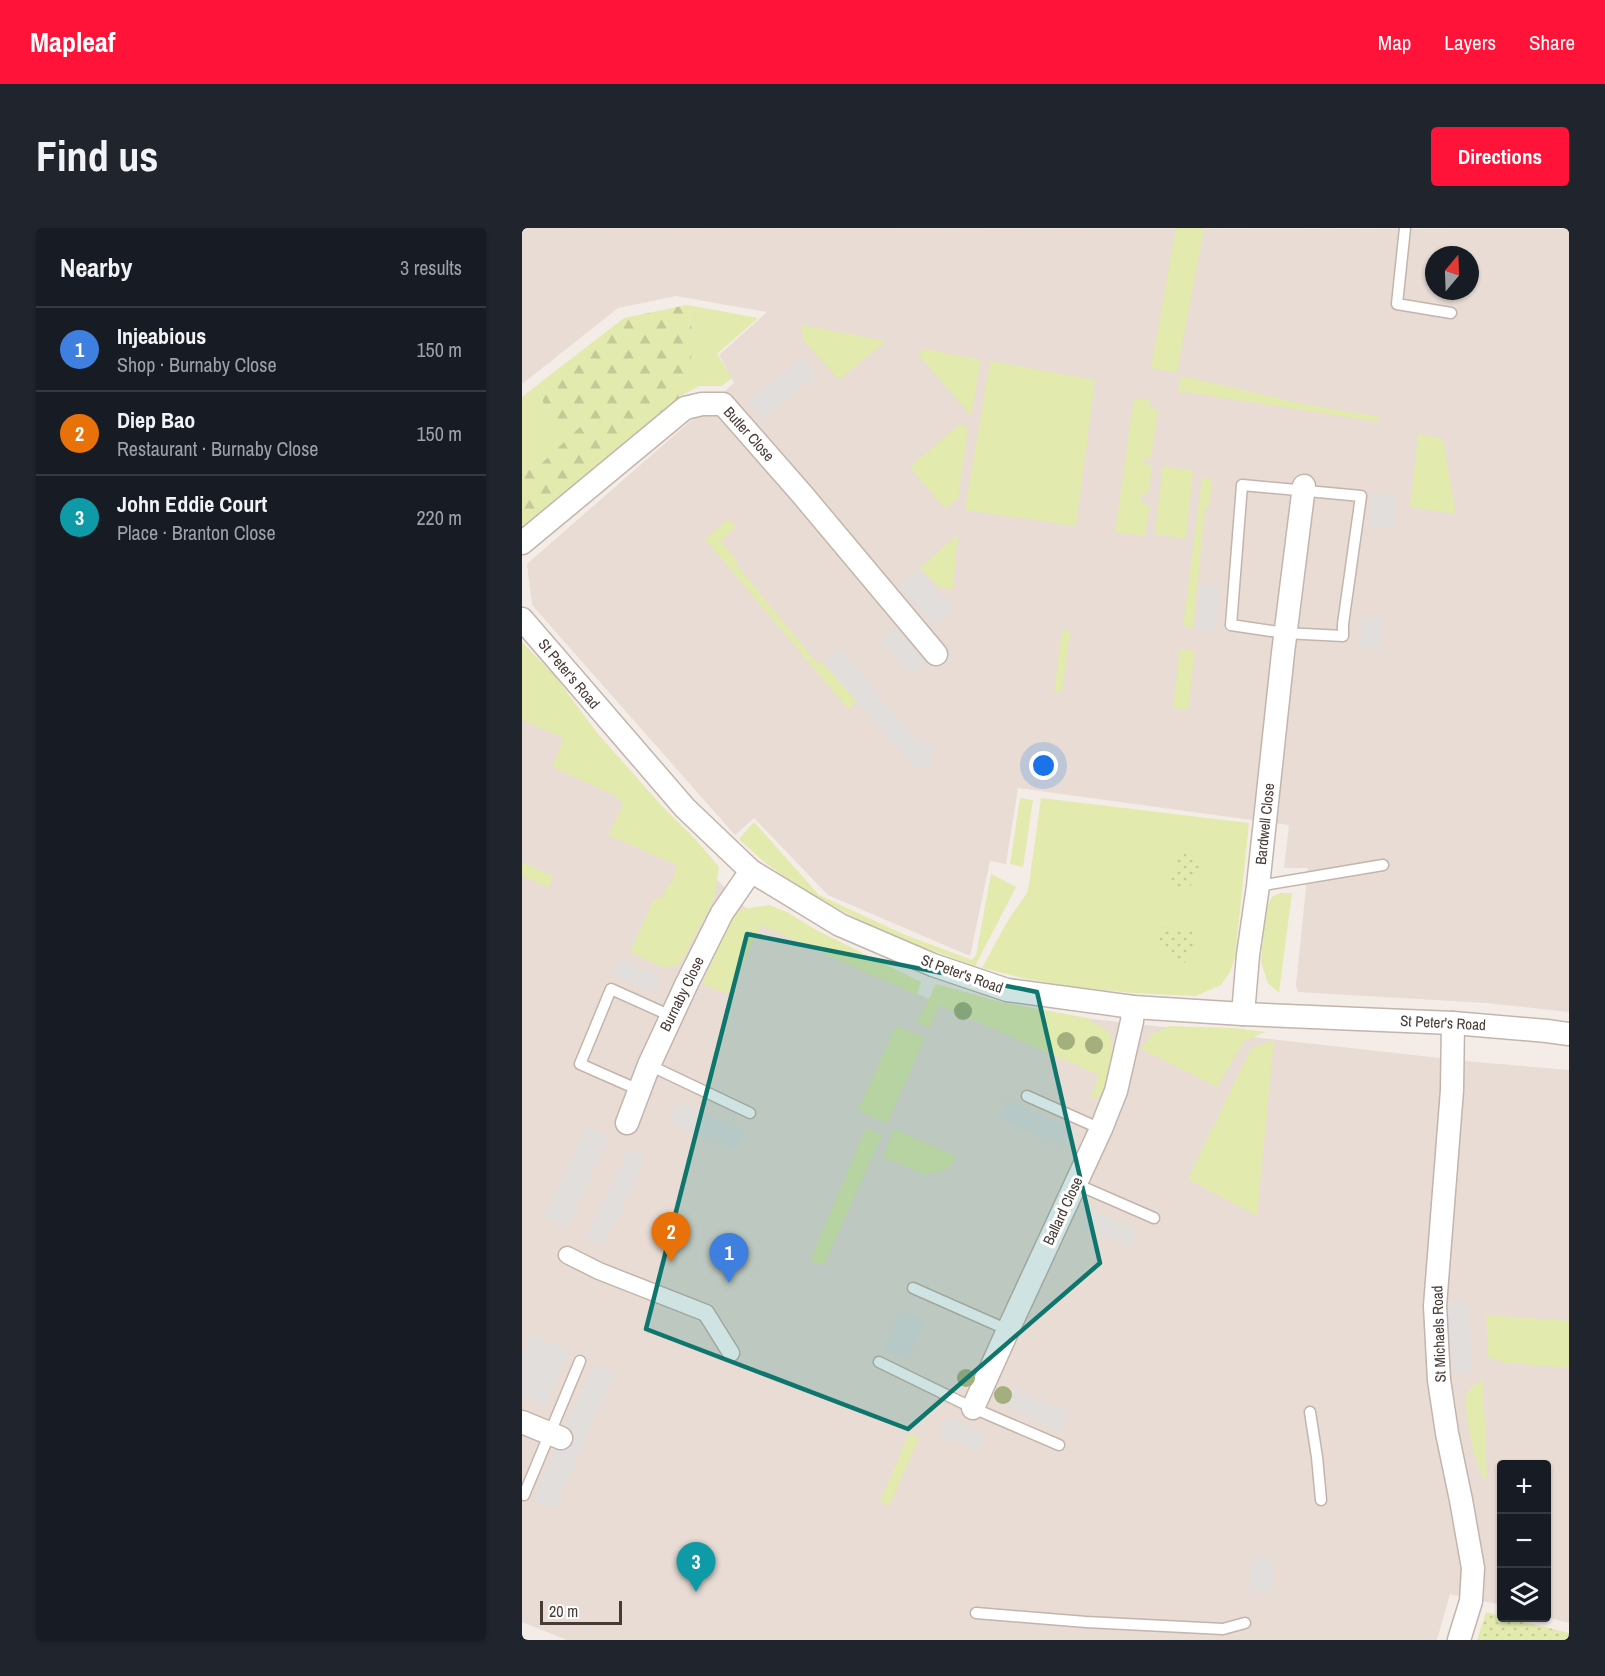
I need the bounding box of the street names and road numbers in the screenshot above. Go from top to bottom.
street label: Butler Close [719,402,780,466]
street label: St Peter's Road [534,634,605,713]
street label: Bardwell Close [1250,782,1279,866]
street label: St Peter's Road [918,949,1006,998]
street label: Burnaby Close [654,953,709,1035]
street label: St Peter's Road [1400,1010,1486,1035]
street label: Ballard Close [1038,1173,1088,1248]
street label: St Michaels Road [1426,1285,1451,1383]

